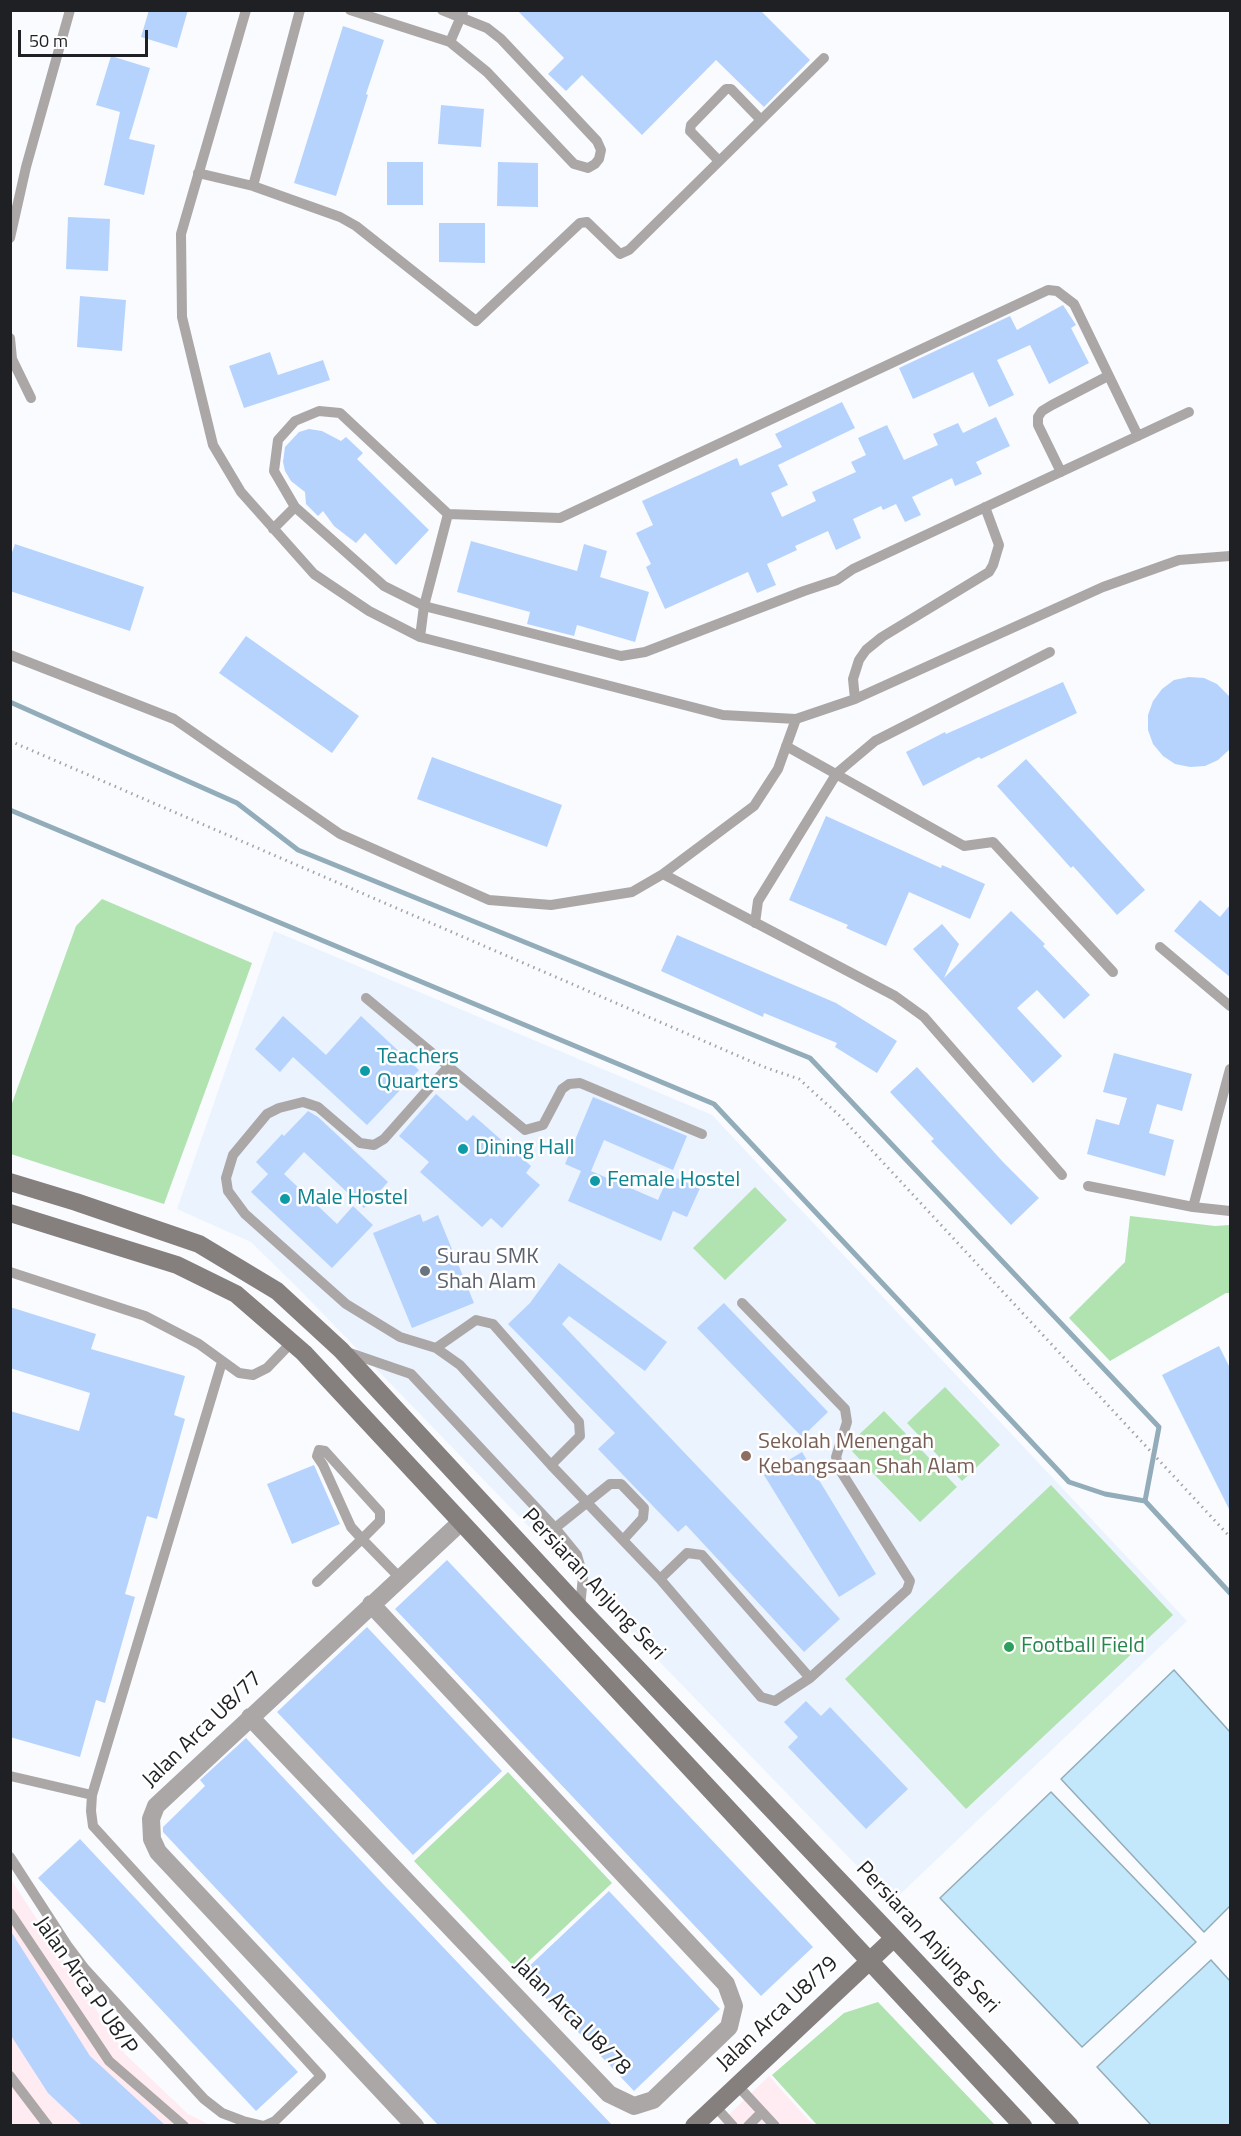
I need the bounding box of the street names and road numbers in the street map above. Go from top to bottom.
street label: Persiaran Anjung Seri [516,1504,670,1666]
street label: Jalan Arca U8/77 [138,1666,268,1794]
street label: Persiaran Anjung Seri [850,1857,1004,2019]
street label: Jalan Arca P U8/P [28,1912,142,2060]
street label: Jalan Arca U8/79 [712,1951,844,2077]
street label: Jalan Arca U8/78 [506,1952,636,2082]

